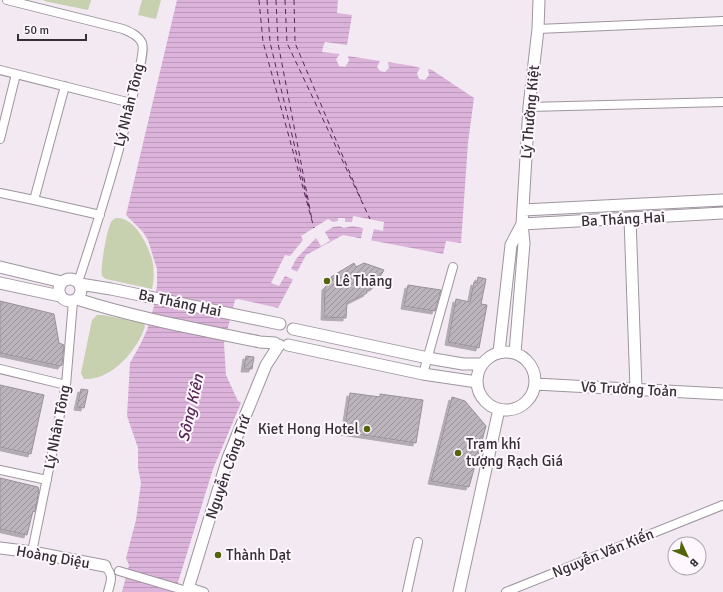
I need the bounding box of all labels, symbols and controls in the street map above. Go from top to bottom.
scale bar [18,16,86,42]
text: 50 m [24,23,49,38]
street label: Lý Nhân Tông [110,61,148,149]
street label: Lý Thường Kiệt [517,64,543,160]
street label: Ba Tháng Hai [580,208,666,230]
place label: Lê Thāng [335,272,393,290]
marker: Lê Thāng [322,276,332,286]
street label: Ba Tháng Hai [137,285,223,321]
water label: Sông Kiên [174,371,209,444]
street label: Võ Trường Toản [580,377,678,401]
street label: Lý Nhân Tông [40,383,74,471]
street label: Nguyễn Công Trứ [201,412,254,521]
place label: Kiet Hong Hotel [258,420,359,438]
marker: Kiet Hong Hotel [362,424,372,434]
place label: Trạm khí tượng Rạch Giá [466,435,563,470]
marker: Trạm khí tượng Rạch Giá [453,448,463,458]
street label: Nguyễn Văn Kiến [549,524,656,582]
north arrow [667,536,707,576]
street label: Hoàng Diệu [15,542,91,572]
place label: Thành Dạt [226,546,291,564]
marker: Thành Dạt [213,550,223,560]
text: B [687,556,701,570]

